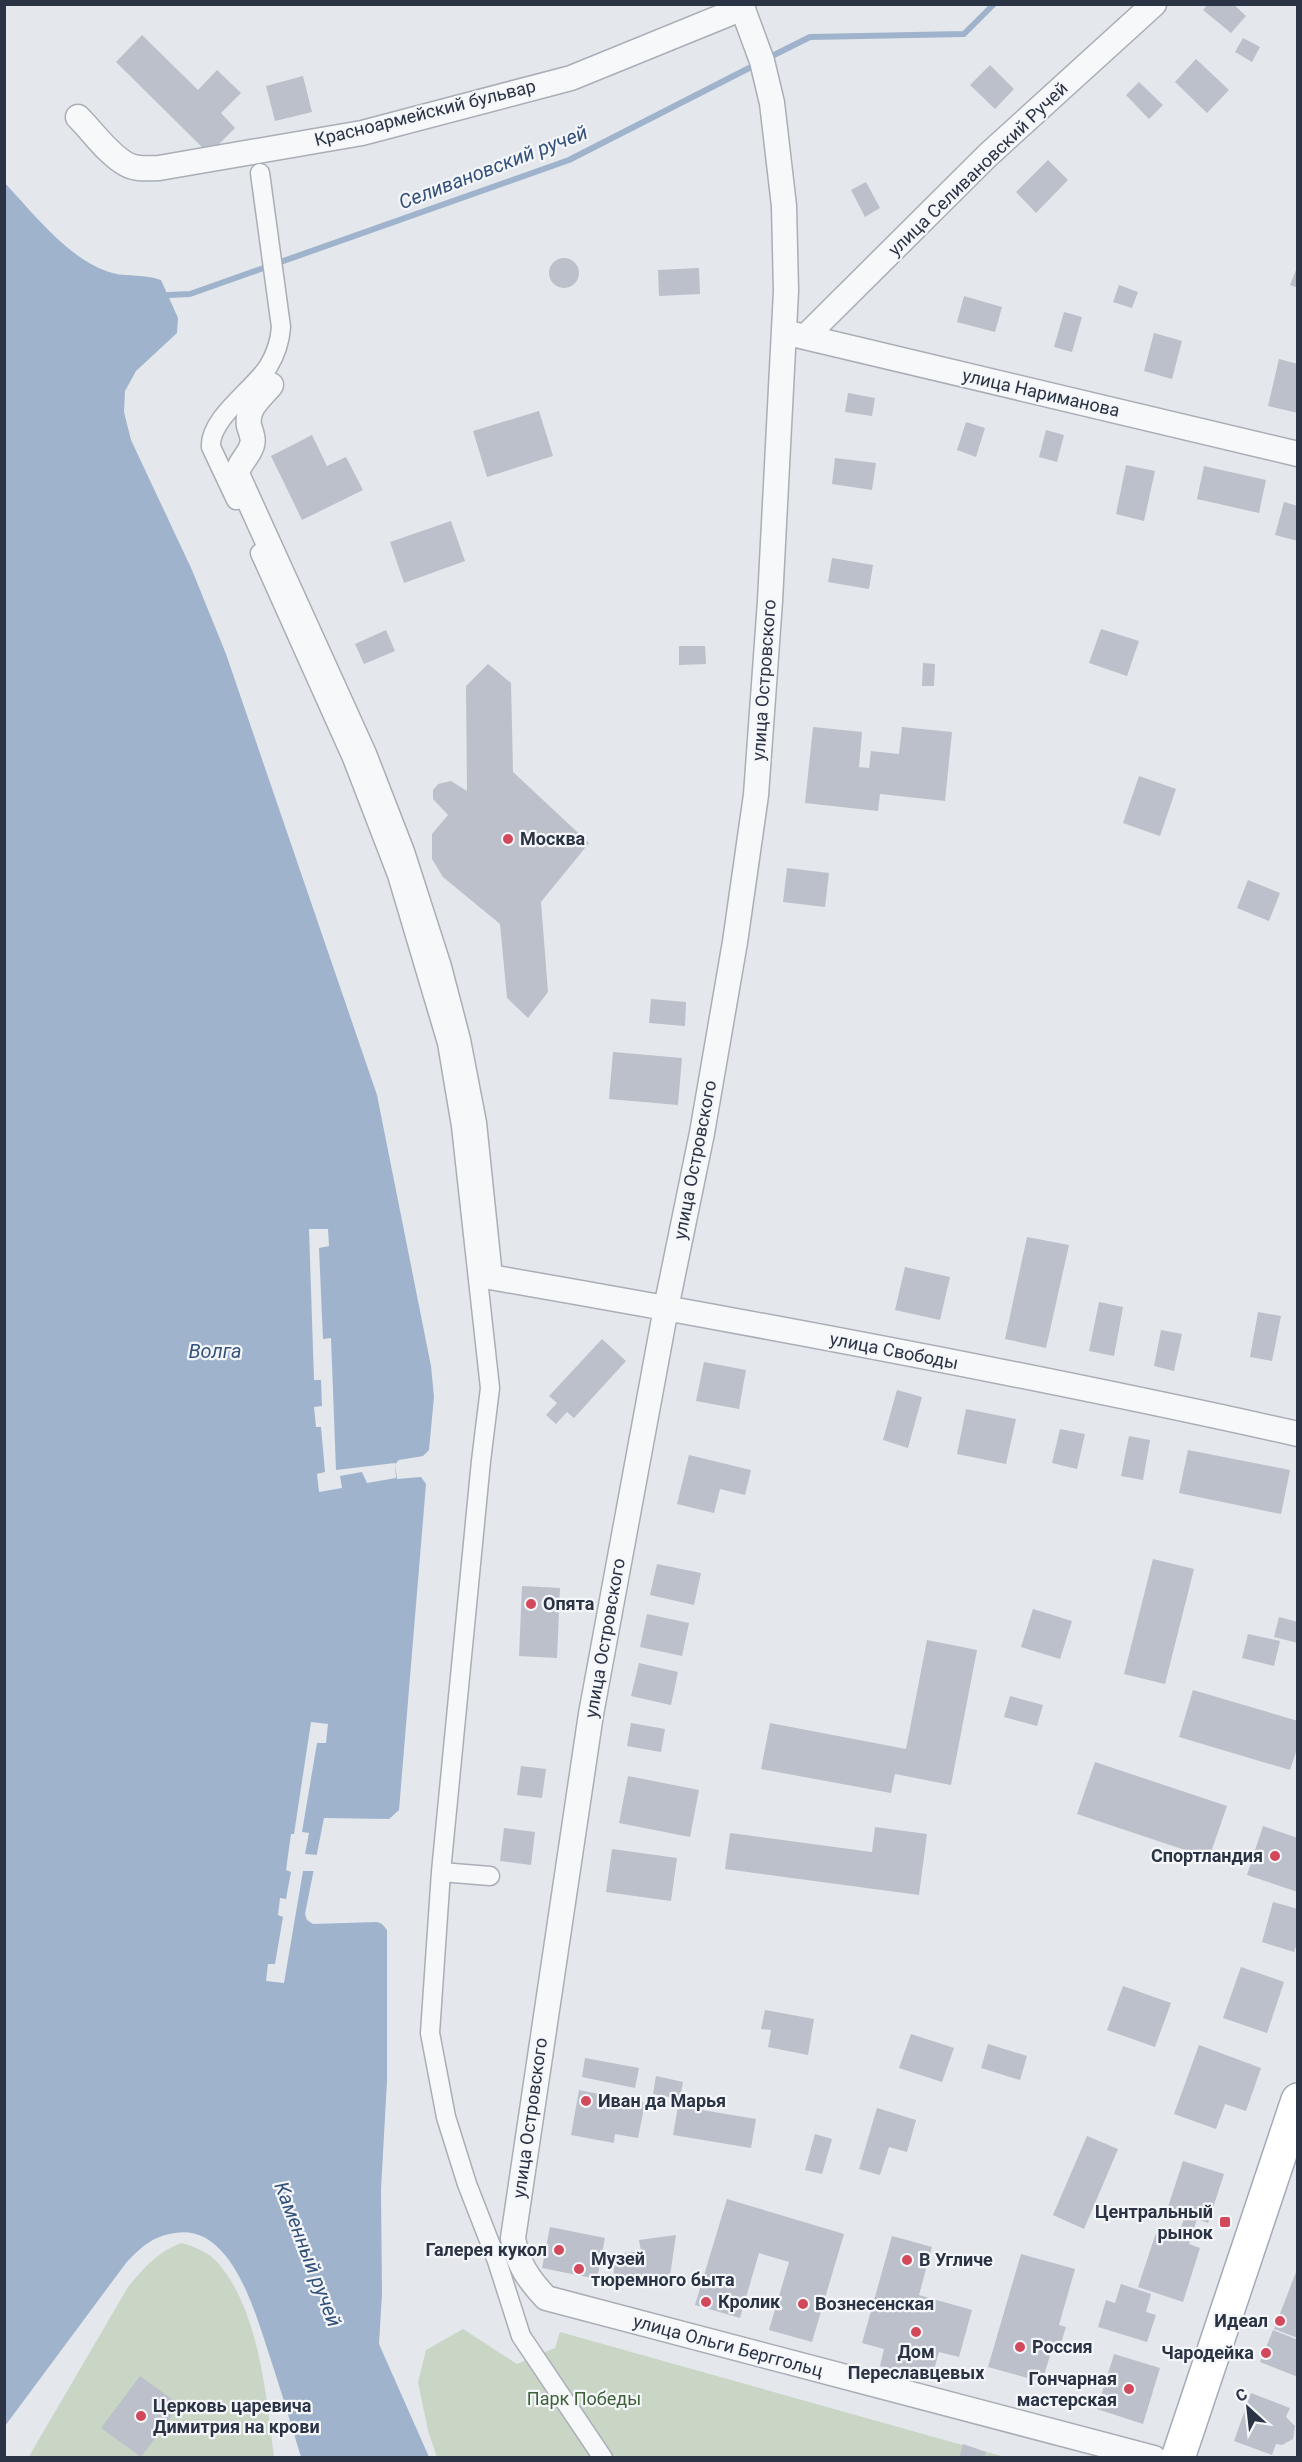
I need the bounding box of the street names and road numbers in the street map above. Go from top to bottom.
street label: Красноармейский бульвар [312,75,538,150]
street label: улица Селивановский Ручей [884,77,1072,260]
street label: улица Нариманова [960,364,1122,421]
street label: улица Островского [747,598,780,761]
street label: улица Островского [669,1078,720,1241]
street label: улица Свободы [828,1328,960,1373]
street label: улица Островского [580,1556,629,1719]
street label: улица Островского [508,2036,551,2200]
street label: улица Ольги Берггольц [631,2310,826,2381]

